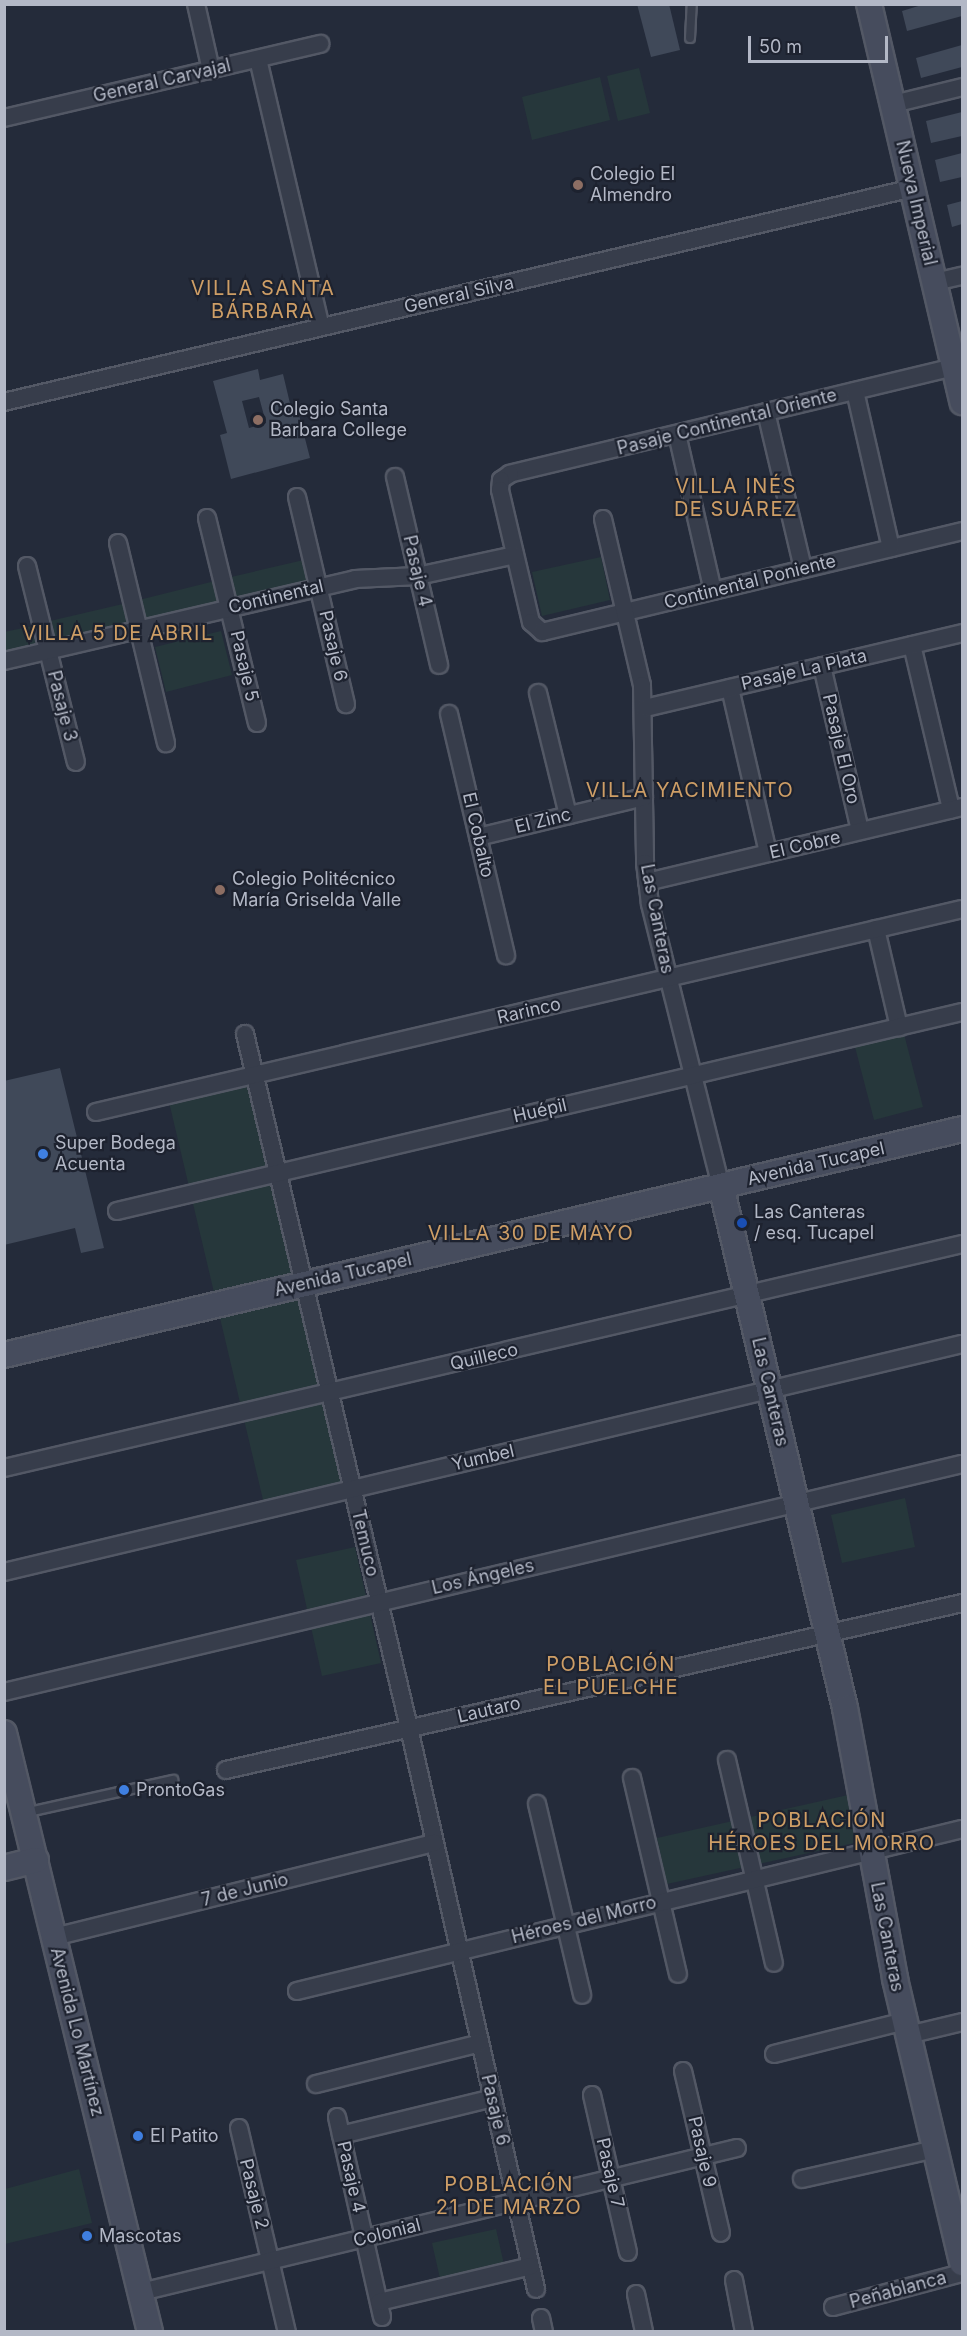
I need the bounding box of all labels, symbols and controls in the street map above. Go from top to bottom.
scale bar [751,24,890,62]
text: 50 m [759,36,802,57]
street label: General Carvajal [91,55,233,107]
street label: Nueva Imperial [891,138,941,268]
place label: Colegio El Almendro [590,164,675,207]
marker: Colegio El Almendro [571,178,585,192]
street label: General Silva [402,272,516,318]
district label: VILLA SANTA BÁRBARA [191,277,335,324]
street label: Pasaje Continental Oriente [615,384,839,460]
place label: Colegio Santa Barbara College [270,399,407,442]
marker: Colegio Santa Barbara College [251,413,265,427]
district label: VILLA INÉS DE SUÁREZ [674,475,798,522]
street label: Pasaje 4 [398,533,436,609]
street label: Continental Poniente [662,550,838,614]
street label: Continental [226,576,326,618]
street label: Pasaje 6 [314,608,352,684]
district label: VILLA 5 DE ABRIL [22,621,214,645]
street label: Pasaje 5 [225,628,263,704]
street label: Pasaje La Plata [739,645,869,695]
street label: Pasaje 3 [43,668,81,744]
street label: Pasaje El Oro [818,692,864,806]
district label: VILLA YACIMIENTO [586,778,794,802]
street label: El Cobalto [458,790,498,880]
street label: El Zinc [513,804,573,838]
street label: El Cobre [767,826,843,864]
street label: Las Canteras [636,862,678,976]
place label: Colegio Politécnico María Griselda Valle [232,869,401,912]
marker: Colegio Politécnico María Griselda Valle [213,883,227,897]
street label: Rarinco [495,993,563,1029]
street label: Huépil [511,1094,569,1128]
place label: Super Bodega Acuenta [55,1133,176,1176]
street label: Avenida Tucapel [745,1138,887,1190]
marker: Super Bodega Acuenta [36,1147,50,1161]
place label: Las Canteras / esq. Tucapel [754,1202,874,1244]
marker: Las Canteras / esq. Tucapel [735,1216,749,1230]
district label: VILLA 30 DE MAYO [428,1221,634,1245]
street label: Avenida Tucapel [272,1249,414,1301]
street label: Las Canteras [747,1335,793,1449]
street label: Quilleco [448,1339,520,1375]
street label: Yumbel [449,1440,517,1476]
street label: Temuco [347,1507,383,1579]
street label: Los Ángeles [430,1555,536,1599]
district label: POBLACIÓN EL PUELCHE [543,1653,679,1700]
street label: Lautaro [455,1692,523,1728]
place label: ProntoGas [136,1779,225,1801]
marker: ProntoGas [117,1783,131,1797]
district label: POBLACIÓN HÉROES DEL MORRO [708,1808,936,1855]
street label: 7 de Junio [199,1869,291,1911]
street label: Las Canteras [866,1880,908,1994]
street label: Héroes del Morro [509,1892,659,1948]
street label: Avenida Lo Martínez [46,1945,108,2119]
street label: Pasaje 6 [476,2072,514,2148]
street label: Pasaje 9 [683,2114,721,2190]
place label: El Patito [150,2125,219,2147]
marker: El Patito [131,2129,145,2143]
street label: Pasaje 7 [591,2136,629,2210]
street label: Pasaje 4 [332,2139,370,2215]
street label: Pasaje 2 [235,2156,273,2232]
district label: POBLACIÓN 21 DE MARZO [436,2172,582,2219]
street label: Colonial [351,2214,423,2252]
place label: Mascotas [99,2225,182,2247]
marker: Mascotas [80,2229,94,2243]
street label: Peñablanca [847,2267,949,2313]

